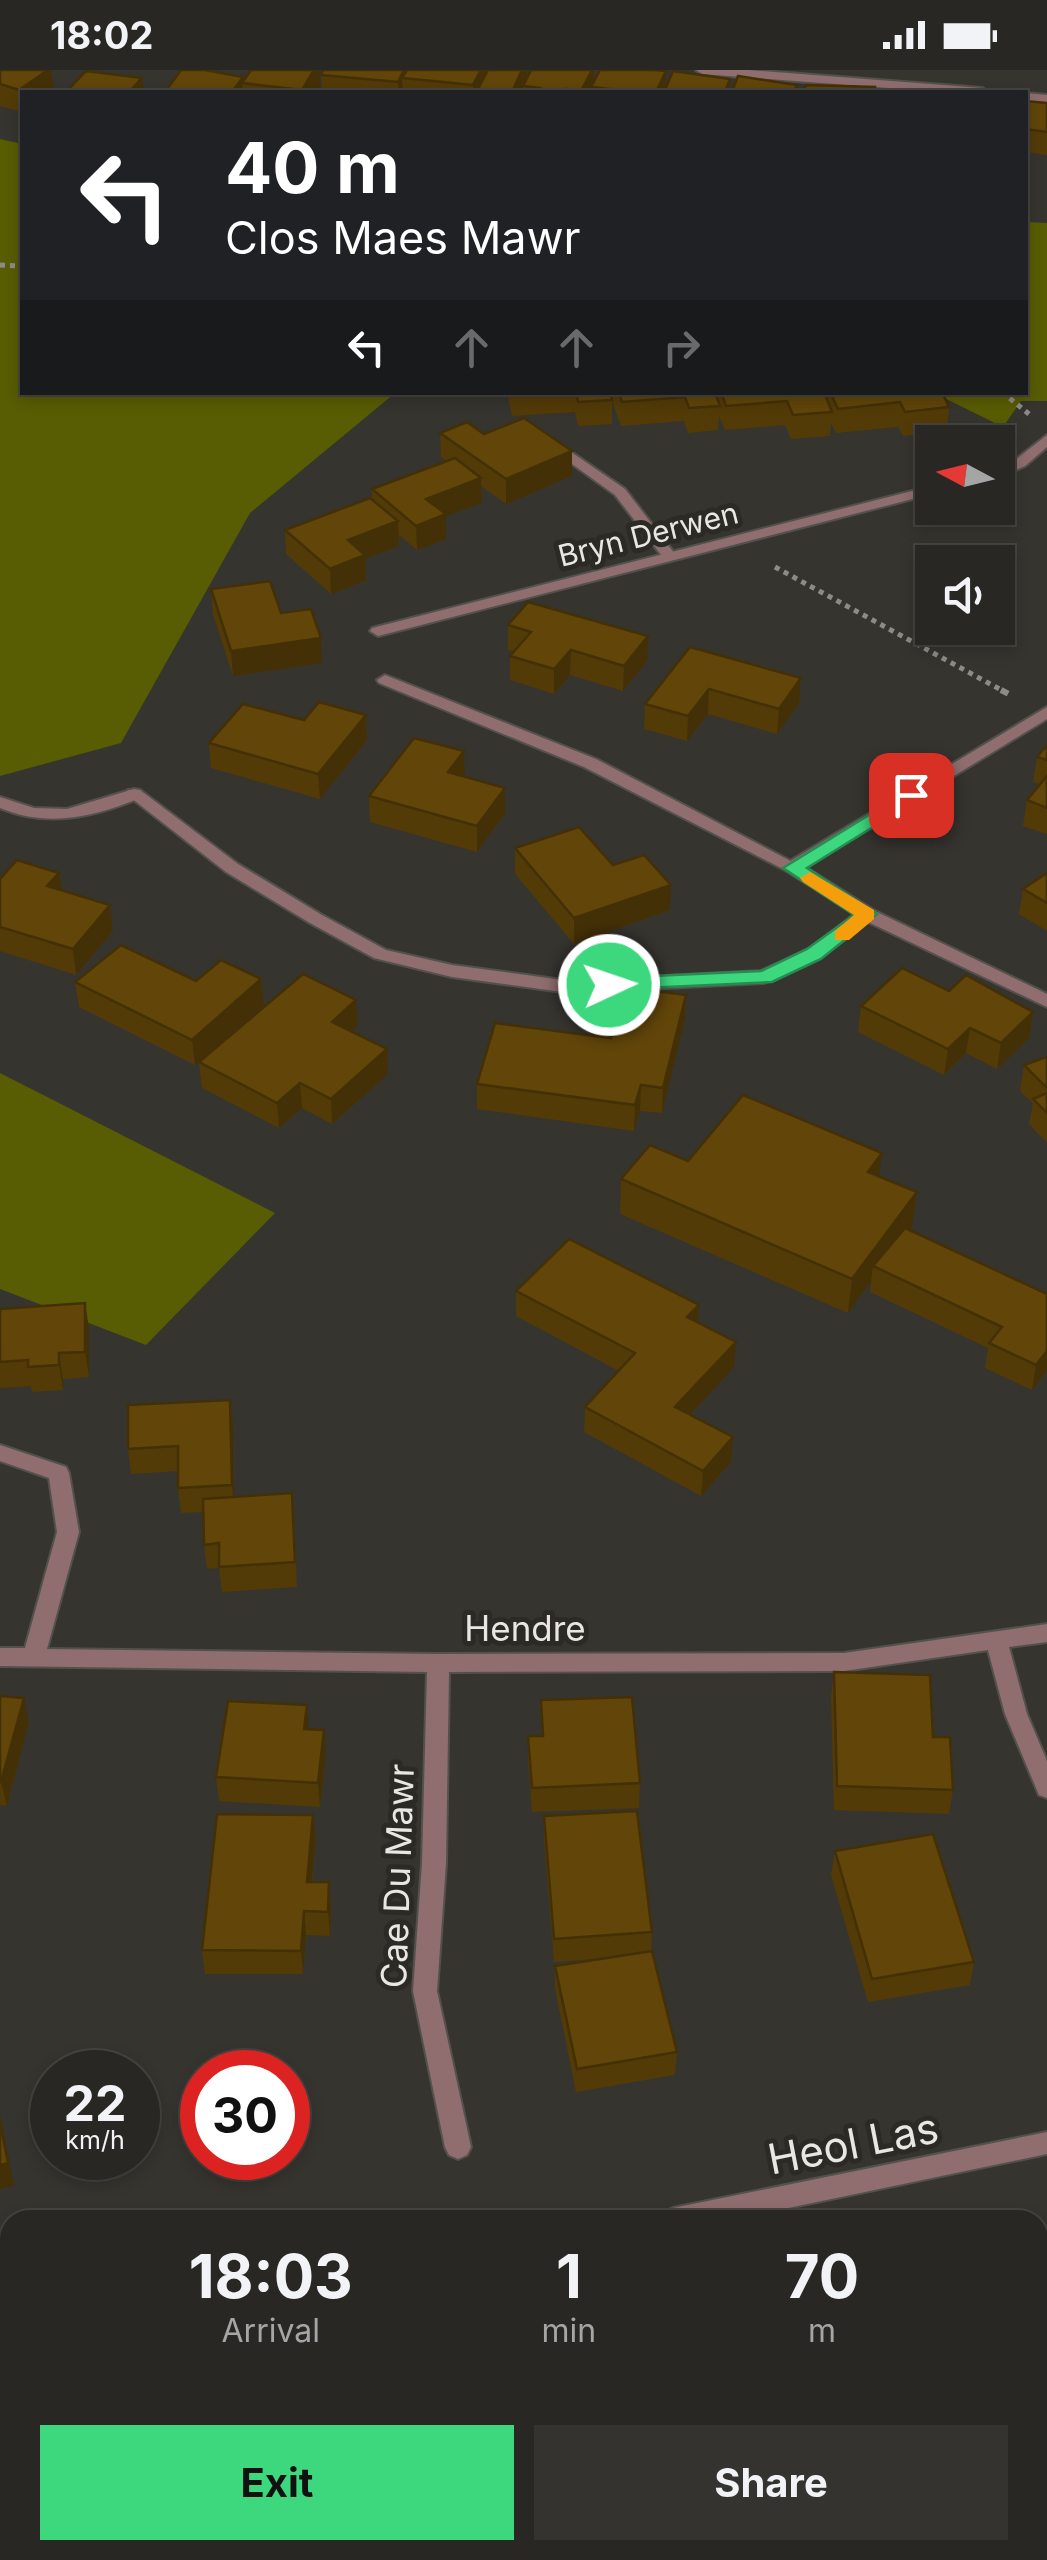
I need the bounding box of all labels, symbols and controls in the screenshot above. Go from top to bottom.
text: 18:02 [50,12,153,58]
text: 40 m [225,125,400,210]
icon: left [60,130,190,260]
text: Clos Maes Mawr [225,210,580,265]
icon: left [339,320,394,375]
icon: ahead [444,320,499,375]
icon: ahead [549,320,604,375]
icon: right [654,320,709,375]
north arrow [915,425,1015,525]
map controls [915,425,1015,645]
street label: Bryn Derwen [554,494,742,574]
button: sound [915,545,1015,645]
pin [869,753,954,838]
icon: arrive [884,768,939,823]
position arrow [557,933,661,1037]
street label: Hendre [464,1607,586,1649]
street label: Cae Du Mawr [372,1763,422,1989]
speed limit sign: 30 [180,2050,310,2180]
text: 22 [64,2073,127,2133]
street label: Heol Las [764,2102,942,2184]
text: km/h [65,2125,125,2155]
text: 18:03 [189,2240,353,2312]
text: 1 [556,2240,582,2312]
text: 70 [785,2240,859,2312]
text: Arrival [222,2311,320,2350]
text: min [542,2311,596,2350]
text: m [808,2311,836,2350]
button: Exit [40,2425,514,2540]
button: Share [534,2425,1008,2540]

